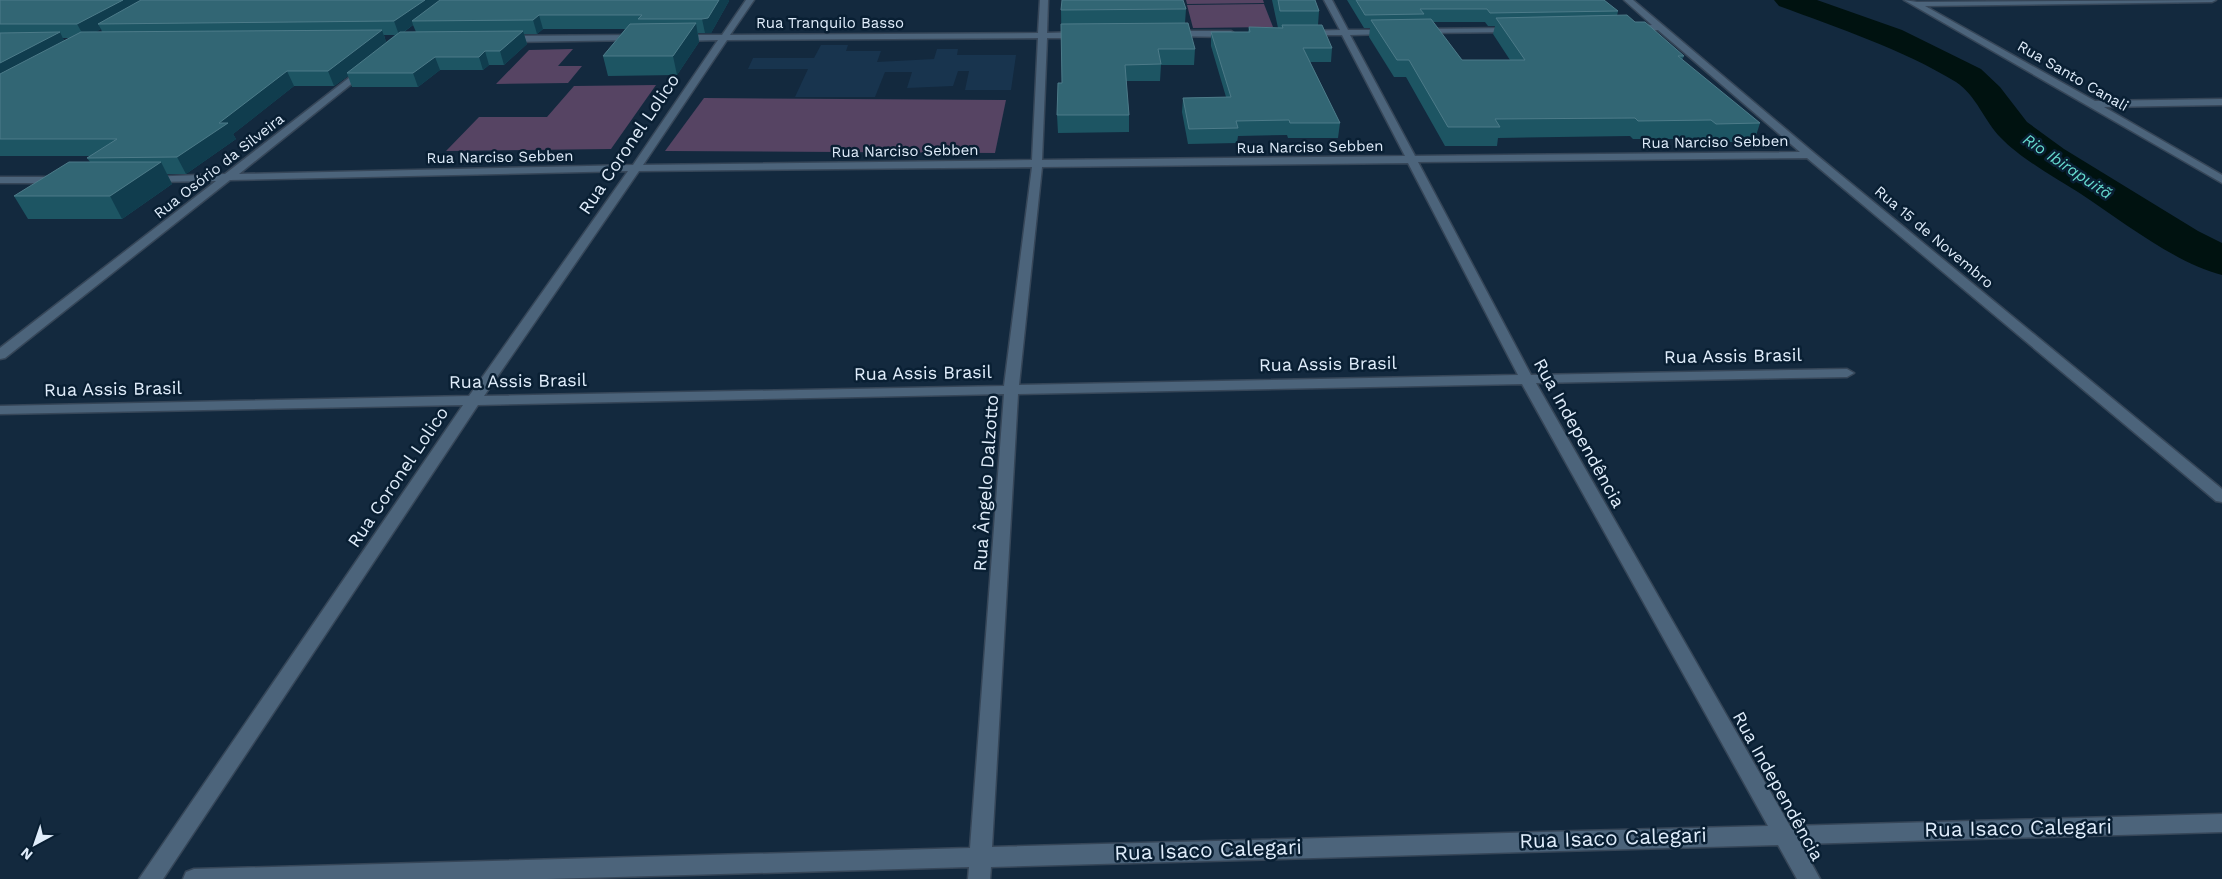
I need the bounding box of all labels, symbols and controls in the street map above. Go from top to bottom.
street label: Rua Tranquilo Basso [756,14,904,32]
street label: Rua Santo Canali [2014,37,2132,115]
street label: Rua Coronel Lolico [574,70,683,218]
street label: Rua Osório da Silveira [150,109,288,222]
water label: Rio Ibirapuitã [2020,130,2116,203]
street label: Rua Narciso Sebben [1641,132,1789,152]
street label: Rua Narciso Sebben [1236,137,1384,157]
street label: Rua Narciso Sebben [831,141,979,161]
street label: Rua Narciso Sebben [426,147,574,167]
street label: Rua 15 de Novembro [1871,182,1997,292]
street label: Rua Assis Brasil [1664,344,1803,367]
street label: Rua Assis Brasil [1259,352,1398,375]
street label: Rua Independência [1530,354,1629,511]
street label: Rua Assis Brasil [854,361,993,384]
street label: Rua Assis Brasil [449,369,588,392]
street label: Rua Assis Brasil [44,377,183,400]
street label: Rua Ângelo Dalzotto [969,394,1002,572]
street label: Rua Coronel Lolico [343,403,452,551]
street label: Rua Independência [1729,707,1828,864]
street label: Rua Isaco Calegari [1924,813,2112,842]
north arrow [10,819,60,869]
street label: Rua Isaco Calegari [1519,822,1707,853]
street label: Rua Isaco Calegari [1114,834,1302,865]
text: N [18,844,36,863]

